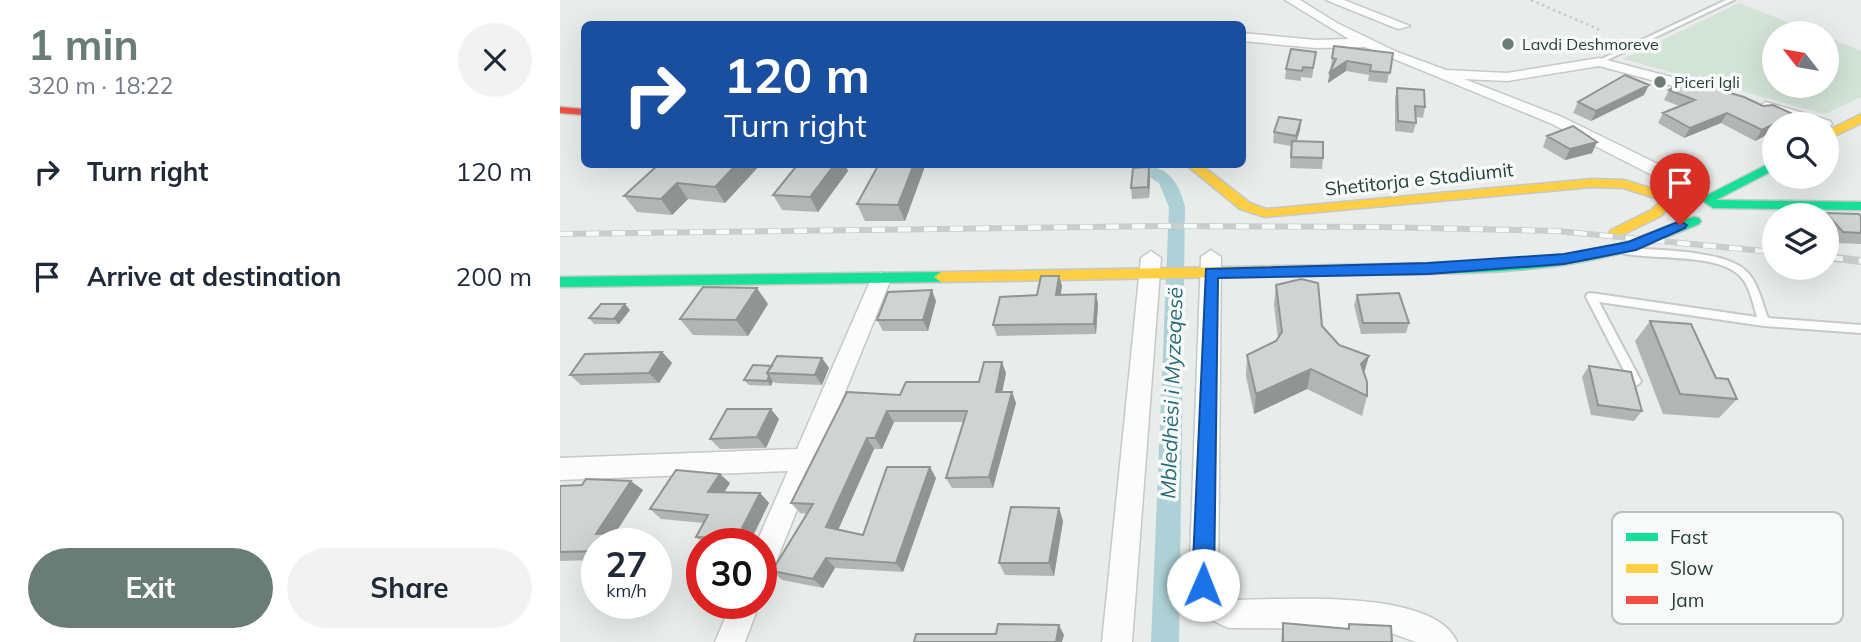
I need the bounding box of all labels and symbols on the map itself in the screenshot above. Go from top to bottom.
north arrow [1762,21,1839,98]
place label: Lavdi Deshmoreve [1522,34,1659,54]
marker: Lavdi Deshmoreve [1500,36,1516,52]
place label: Piceri Igli [1674,72,1740,92]
marker: Piceri Igli [1652,74,1668,90]
pin [1650,153,1710,225]
street label: Shetitorja e Stadiumit [1323,157,1515,201]
water label: Mbledhësi i Myzeqesë [1154,287,1188,499]
legend [1612,512,1843,624]
text: Fast [1670,525,1708,549]
speed limit sign: 30 [686,528,777,619]
position arrow [1166,548,1240,622]
text: Slow [1670,556,1714,580]
text: Jam [1670,588,1704,612]

